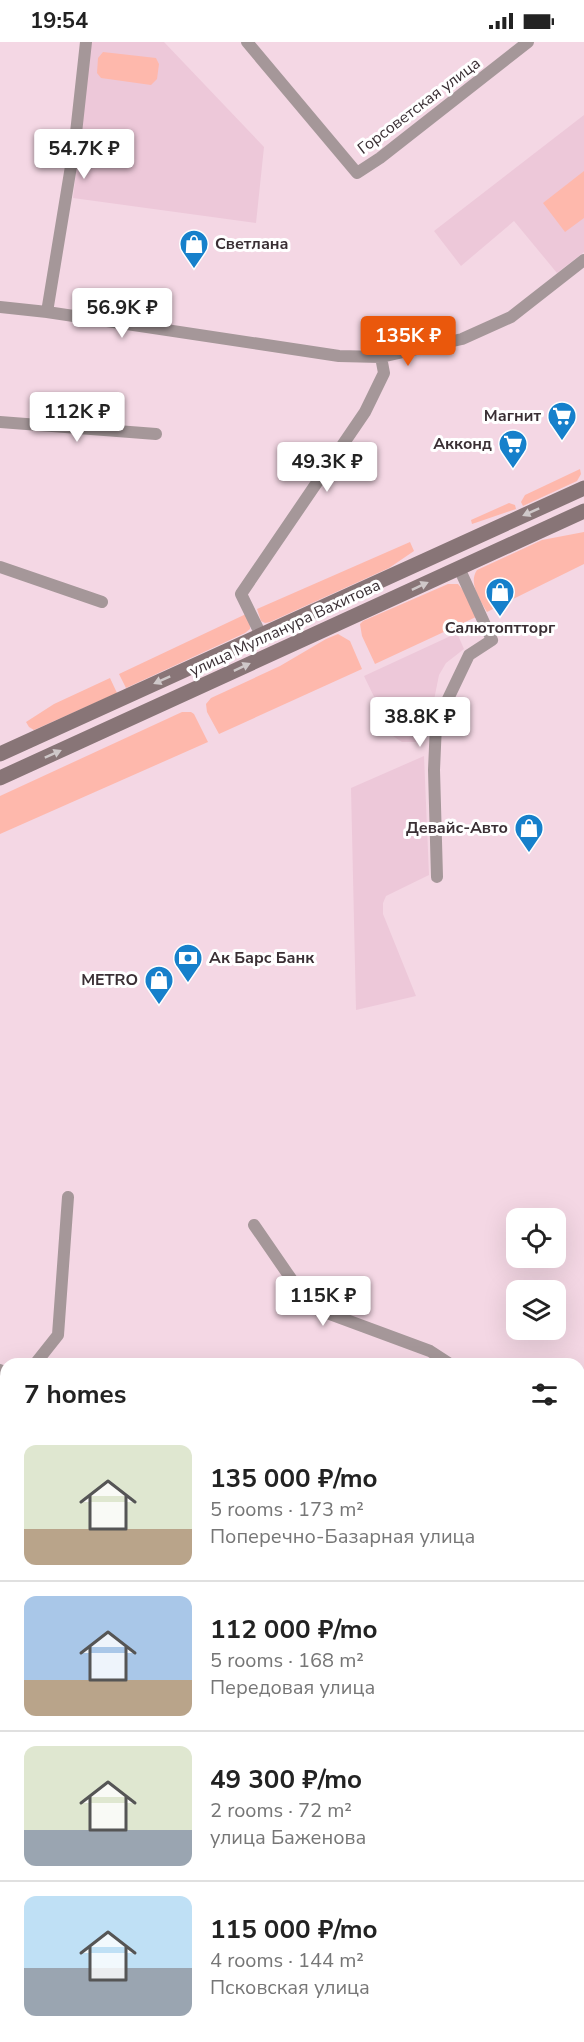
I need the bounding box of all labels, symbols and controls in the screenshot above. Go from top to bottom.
text: 19:54 [30,6,88,36]
street label: Горсоветская улица [353,53,485,159]
pin: 54.7K ₽ [29,129,139,180]
text: 54.7K ₽ [48,135,120,162]
shop icon: Светлана [178,228,210,270]
place label: Светлана [215,233,289,255]
pin: 56.9K ₽ [67,288,177,339]
text: 56.9K ₽ [86,294,158,321]
pin: 135K ₽ [359,316,457,367]
text: 135K ₽ [375,322,441,349]
pin: 112K ₽ [28,392,126,443]
text: 112K ₽ [44,398,110,425]
supermarket icon: Магнит [546,400,578,442]
place label: Магнит [484,405,541,427]
supermarket icon: Акконд [497,428,529,470]
place label: Акконд [433,433,492,455]
pin: 49.3K ₽ [272,442,382,493]
text: 49.3K ₽ [291,448,363,475]
one-way arrow [522,508,539,517]
street label: улица Мулланура Вахитова [186,574,384,682]
shop icon: Салютоптторг [484,576,516,618]
one-way arrow [411,582,428,591]
place label: Салютоптторг [445,617,556,639]
one-way arrow [234,663,251,672]
one-way arrow [153,676,171,685]
pin: 38.8K ₽ [365,697,475,748]
text: 38.8K ₽ [384,703,456,730]
one-way arrow [45,749,62,758]
shop icon: Девайс-Авто [513,812,545,854]
place label: Девайс-Авто [406,817,508,839]
bank icon: Ак Барс Банк [172,942,204,984]
place label: Ак Барс Банк [209,947,315,969]
shop icon: METRO [143,964,175,1006]
place label: METRO [81,969,138,991]
map controls [506,1208,566,1340]
button: locate [506,1208,566,1268]
pin: 115K ₽ [274,1276,372,1327]
button: layers [506,1280,566,1340]
text: 115K ₽ [290,1282,356,1309]
text: 7 homes [24,1377,126,1412]
icon: filters [528,1378,561,1411]
text: 135 000 ₽/mo [210,1461,378,1496]
icon: home [72,1469,144,1541]
text: 5 rooms · 173 m² [210,1496,364,1523]
text: Поперечно-Базарная улица [210,1523,475,1550]
text: 112 000 ₽/mo [210,1612,378,1647]
icon: home [72,1620,144,1692]
text: 5 rooms · 168 m² [210,1647,364,1674]
text: Передовая улица [210,1674,375,1701]
text: 49 300 ₽/mo [210,1762,362,1797]
icon: home [72,1770,144,1842]
text: 2 rooms · 72 m² [210,1797,352,1824]
text: улица Баженова [210,1824,366,1851]
text: 115 000 ₽/mo [210,1912,378,1947]
icon: home [72,1920,144,1992]
text: 4 rooms · 144 m² [210,1947,364,1974]
text: Псковская улица [210,1974,370,2001]

